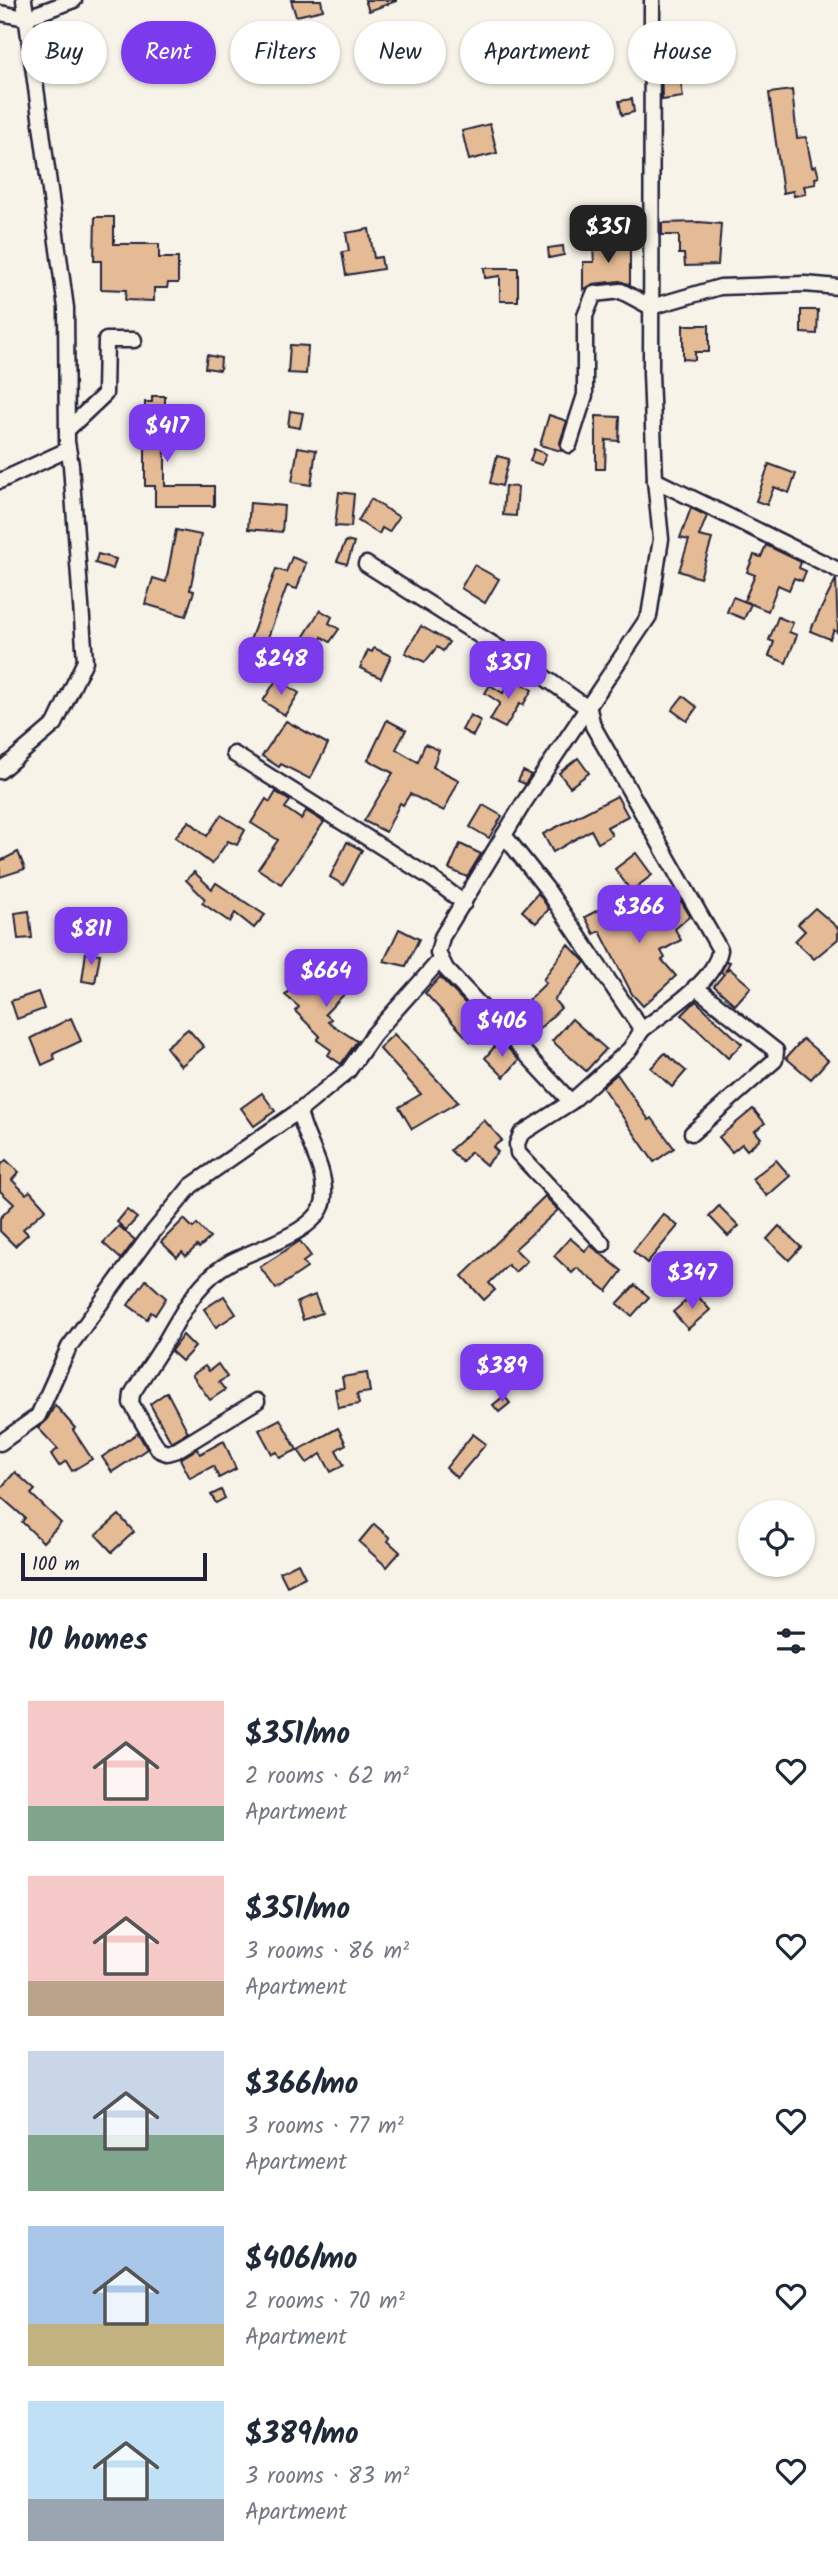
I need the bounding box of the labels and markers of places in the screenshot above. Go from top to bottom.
pin: $351 [567,205,649,265]
pin: $417 [126,405,208,464]
pin: $248 [240,638,322,697]
pin: $351 [467,642,549,701]
pin: $366 [598,886,680,945]
pin: $811 [50,908,132,967]
pin: $664 [285,950,367,1009]
pin: $406 [461,1000,543,1059]
pin: $347 [651,1252,733,1311]
pin: $389 [461,1344,543,1404]

